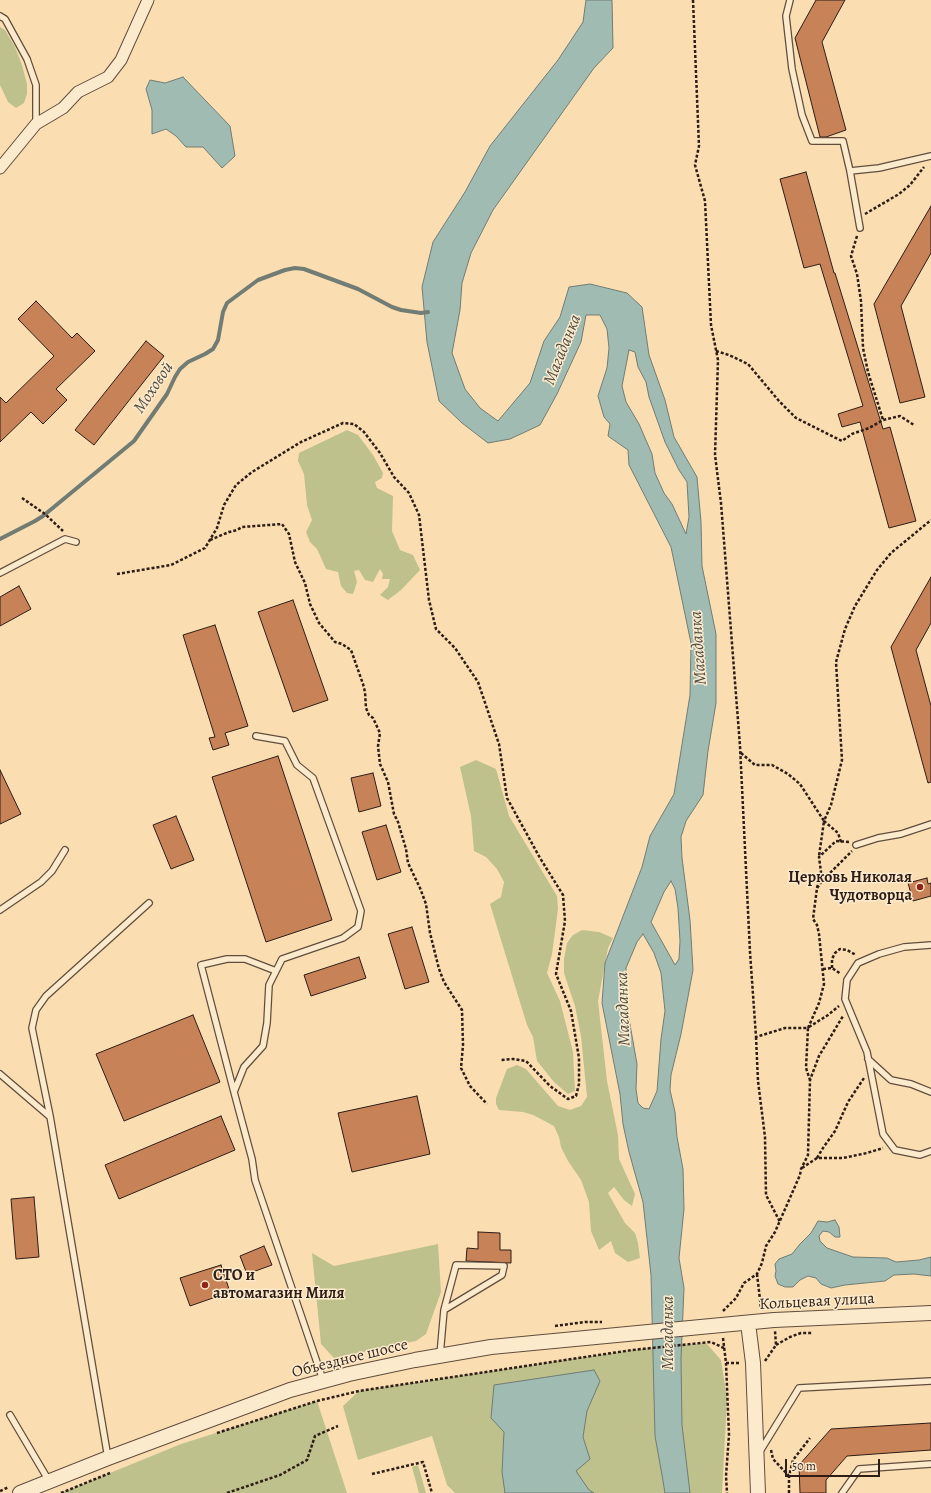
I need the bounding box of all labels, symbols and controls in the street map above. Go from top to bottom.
water label: Магаданка [540,312,586,388]
water label: Моховой [129,358,179,418]
water label: Магаданка [686,610,712,686]
place label: Церковь Николая Чудотворца [788,868,912,906]
marker: Церковь Николая Чудотворца [915,882,925,892]
water label: Магаданка [613,971,635,1047]
place label: СТО и автомагазин Миля [213,1266,345,1304]
marker: СТО и автомагазин Миля [200,1280,210,1290]
street label: Кольцевая улица [759,1289,875,1315]
water label: Магаданка [659,1296,679,1370]
street label: Объездное шоссе [290,1335,410,1383]
scale bar [787,1451,882,1477]
text: 50 m [792,1458,816,1474]

